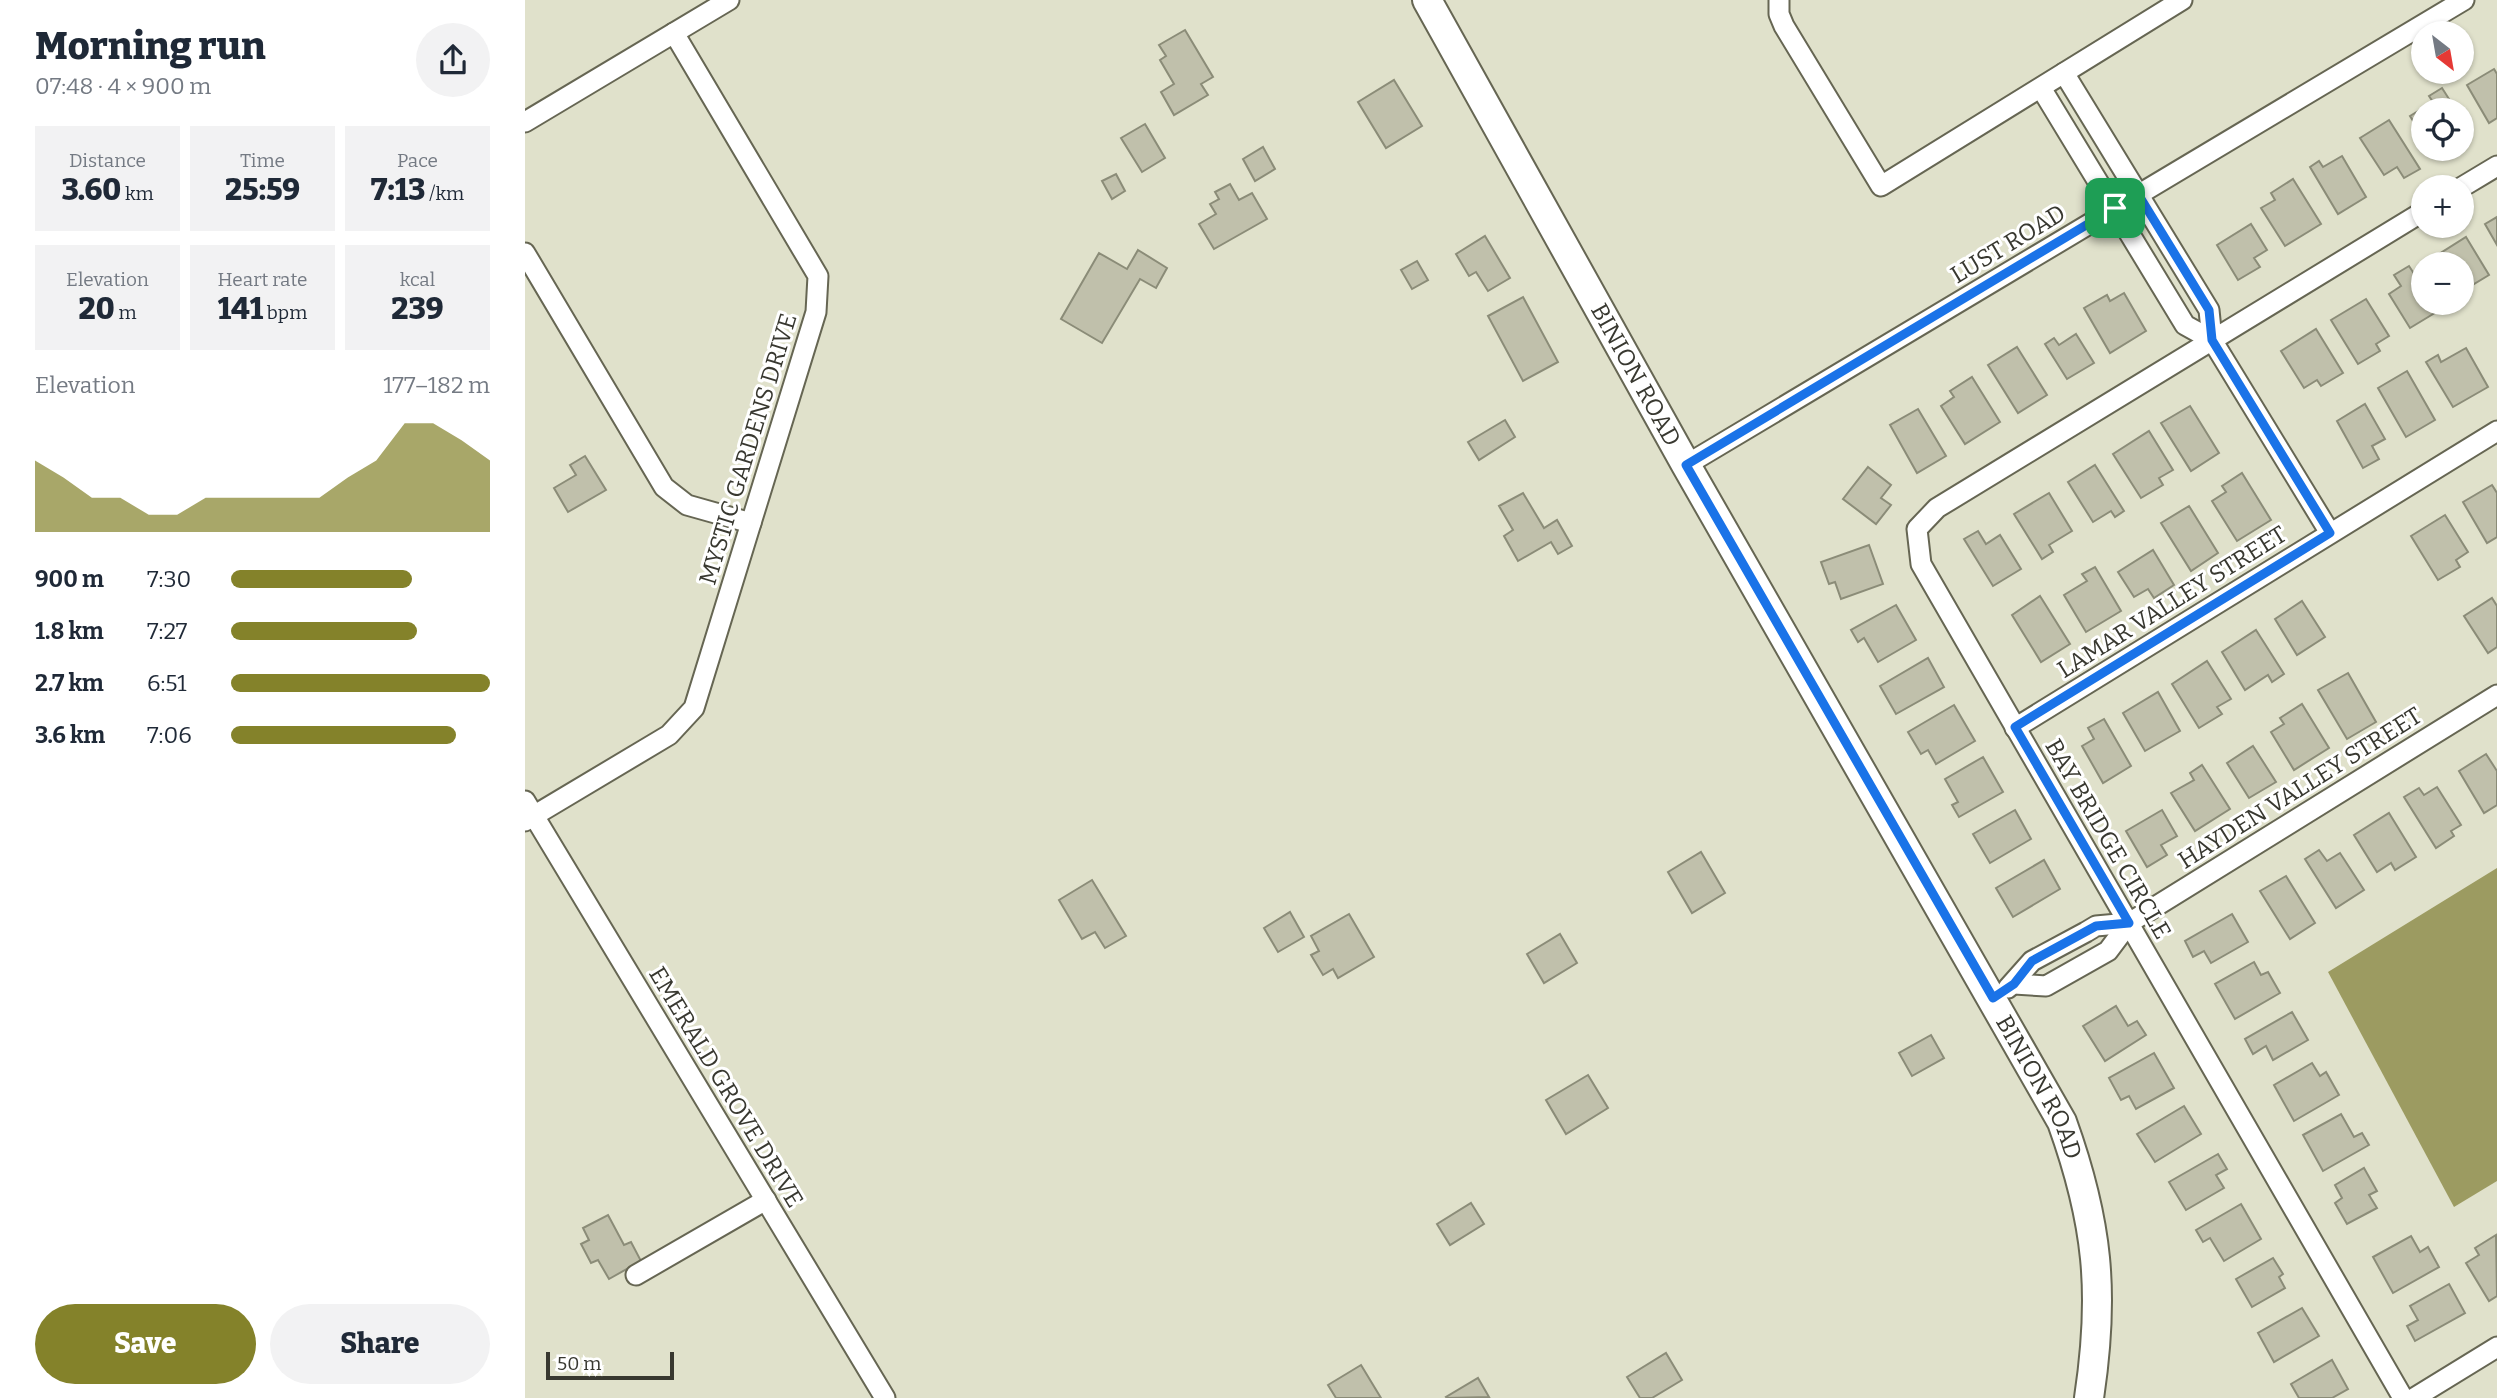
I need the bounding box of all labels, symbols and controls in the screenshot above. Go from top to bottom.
north arrow [2411,21,2475,84]
map controls [2411,21,2474,315]
text: Morning run [35,23,266,69]
button: share [416,23,490,97]
text: 07:48 · 4 × 900 m [35,72,211,100]
button: locate [2411,98,2474,161]
text: Distance [69,149,146,172]
text: Time [240,149,285,172]
text: Pace [397,149,438,172]
text: 3.60 [61,172,121,208]
text: 25:59 [225,172,300,208]
text: 7:13 [371,172,426,208]
button: + [2411,175,2474,238]
pin [2085,178,2145,238]
text: km [121,182,154,205]
text: /km [426,182,464,205]
icon: arrive [2096,189,2134,227]
street label: LUST ROAD [1946,199,2070,289]
button: − [2411,252,2474,315]
text: Elevation [66,268,149,291]
text: Heart rate [218,268,307,291]
text: kcal [400,268,435,291]
text: 20 [78,291,115,327]
text: 141 [218,291,263,327]
text: 239 [391,291,444,327]
street label: BINION ROAD [1585,299,1687,451]
text: m [115,301,137,324]
text: bpm [263,301,307,324]
street label: MYSTIC GARDENS DRIVE [693,310,803,588]
text: Elevation [35,371,135,399]
text: 177–182 m [383,371,490,399]
street label: LAMAR VALLEY STREET [2052,520,2292,684]
text: 900 m [35,565,104,593]
text: 7:30 [147,565,191,593]
text: 1.8 km [35,617,104,645]
text: 7:27 [147,617,187,645]
text: 2.7 km [35,669,104,697]
text: 6:51 [147,669,187,697]
street label: HAYDEN VALLEY STREET [2173,701,2427,875]
text: 3.6 km [35,721,105,749]
text: 7:06 [147,721,192,749]
street label: BAY BRIDGE CIRCLE [2039,734,2177,944]
street label: EMERALD GROVE DRIVE [643,962,809,1212]
street label: BINION ROAD [1990,1010,2088,1163]
button: Save [35,1304,256,1384]
button: Share [270,1304,490,1384]
scale bar [546,1349,674,1381]
text: 50 m [557,1352,601,1375]

